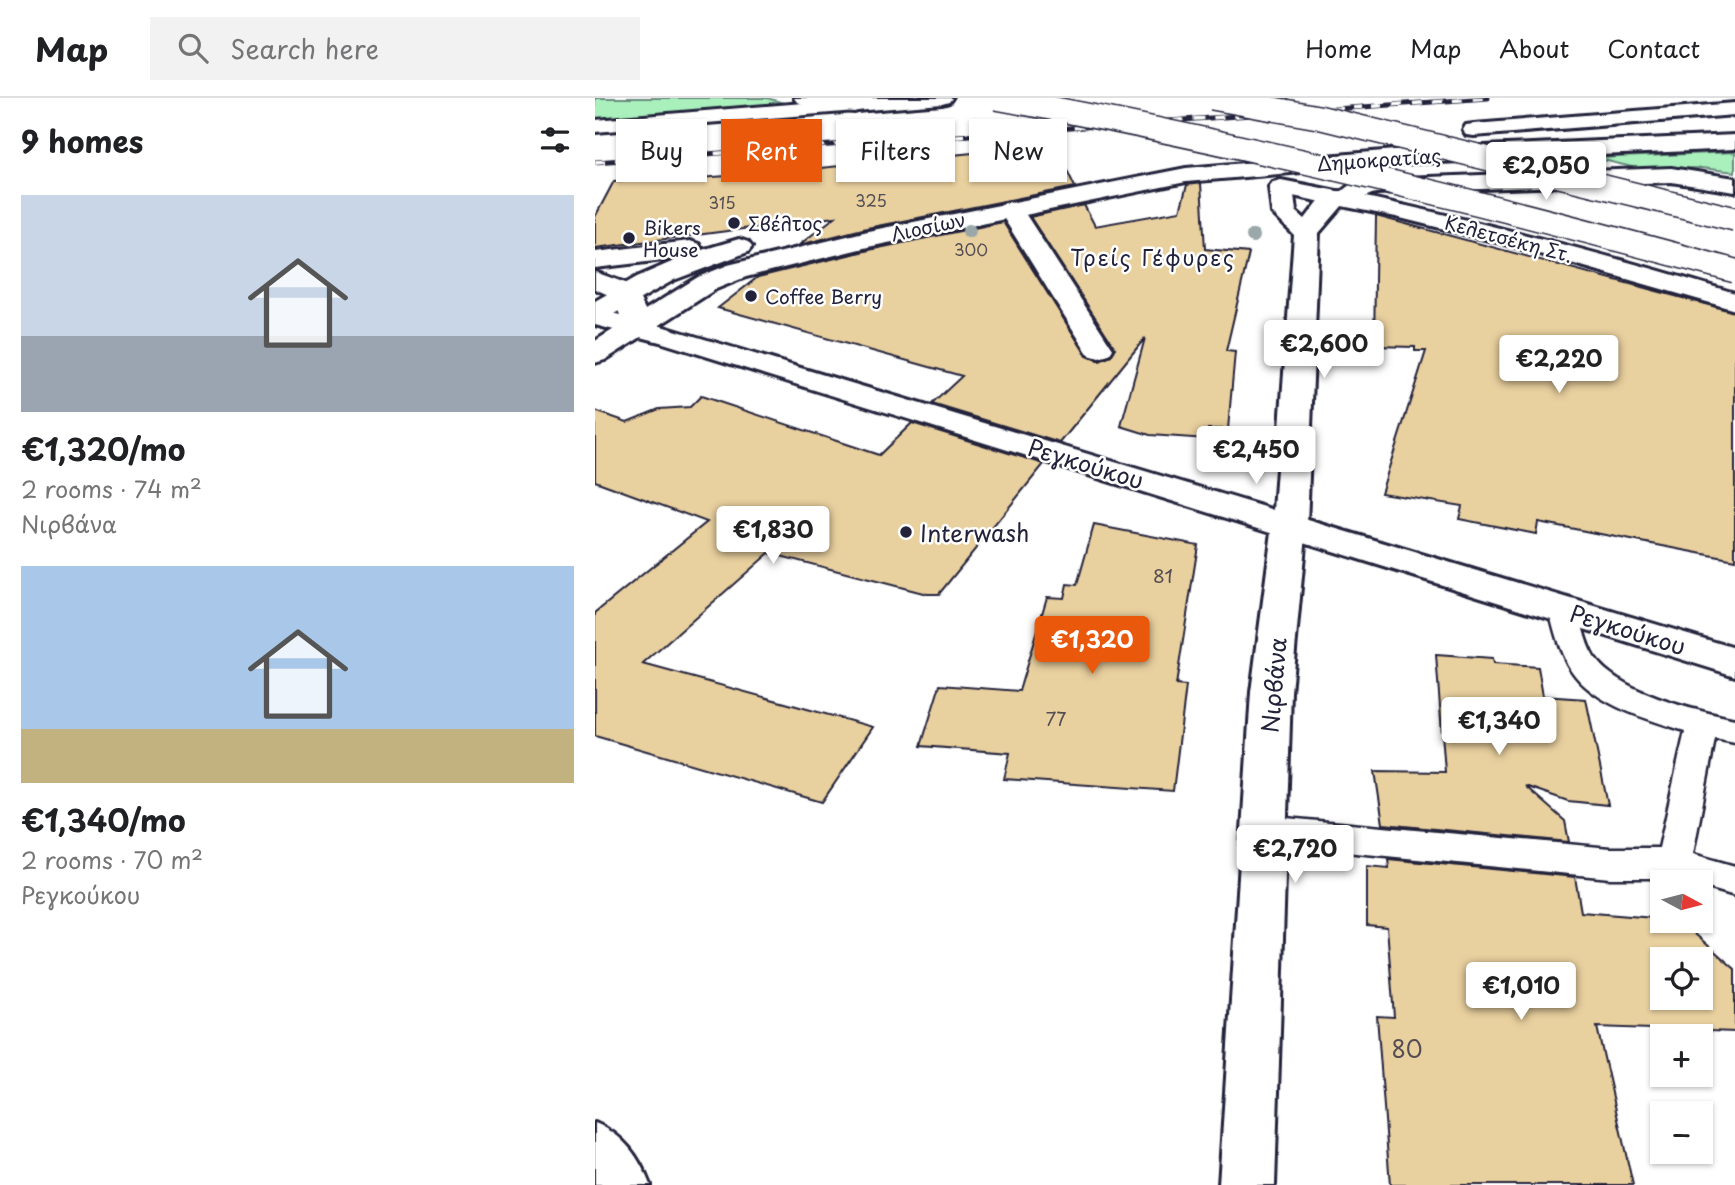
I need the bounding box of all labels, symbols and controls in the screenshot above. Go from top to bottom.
search box [150,17,640,80]
text: Map [35,23,108,73]
icon: search [174,29,212,67]
text: Search here [230,29,379,68]
text: Home [1305,30,1372,66]
text: Map [1410,30,1461,66]
text: About [1499,30,1569,66]
text: Contact [1607,30,1700,66]
text: 9 homes [21,118,143,163]
chip: Buy [616,119,707,182]
chip: Rent [721,119,822,182]
chip: Filters [836,119,955,182]
chip: New [969,119,1067,182]
icon: filters [536,121,574,159]
street label: Δημοκρατίας [1316,141,1442,177]
pin: €2,050 [1489,142,1603,202]
text: €2,050 [1502,147,1590,182]
house number: 325 [855,188,887,212]
house number: 315 [708,190,736,214]
street label: Λιοσίων [888,204,968,248]
street label: Κελετσέκη Στ. [1442,207,1576,269]
place label: Σβέλτος [748,209,822,237]
place label: Bikers House [643,213,701,263]
marker: Σβέλτος [726,215,742,231]
marker: Bikers House [621,230,637,246]
house number: 300 [954,237,988,261]
icon: home [235,240,361,366]
district label: Τρείς Γέφυρες [1070,241,1236,273]
place label: Coffee Berry [765,282,882,310]
marker: Coffee Berry [743,288,759,304]
pin: €2,600 [1267,320,1381,380]
text: €2,600 [1280,325,1368,360]
pin: €2,220 [1502,336,1616,395]
text: €2,220 [1515,340,1603,375]
text: €1,320/mo [21,426,185,471]
pin: €2,450 [1199,426,1313,486]
street label: Ρεγκούκου [1024,429,1148,497]
text: €2,450 [1213,431,1300,466]
text: 2 rooms · 74 m² [21,471,202,506]
text: Νιρβάνα [21,506,117,541]
pin: €1,830 [716,506,830,566]
text: €1,830 [732,511,814,546]
place label: Interwash [920,515,1029,550]
marker: Interwash [898,524,914,540]
house number: 81 [1153,561,1173,589]
street label: Ρεγκούκου [1566,595,1690,663]
icon: home [235,611,361,737]
pin: €1,320 [1035,616,1149,676]
text: €1,320 [1051,621,1133,656]
street label: Νιρβάνα [1251,636,1295,734]
pin: €1,340 [1442,698,1556,757]
text: €1,340 [1457,702,1541,737]
house number: 77 [1046,704,1066,732]
text: €1,340/mo [21,797,186,842]
pin: €2,720 [1238,826,1352,885]
text: €2,720 [1253,830,1337,865]
text: 2 rooms · 70 m² [21,842,203,877]
north arrow [1650,870,1713,933]
map controls [1650,870,1713,1164]
text: Ρεγκούκου [21,877,140,912]
button: locate [1650,947,1713,1010]
pin: €1,010 [1464,962,1578,1022]
text: €1,010 [1482,967,1560,1002]
button: + [1650,1024,1713,1087]
house number: 80 [1391,1031,1423,1066]
button: − [1650,1101,1713,1164]

